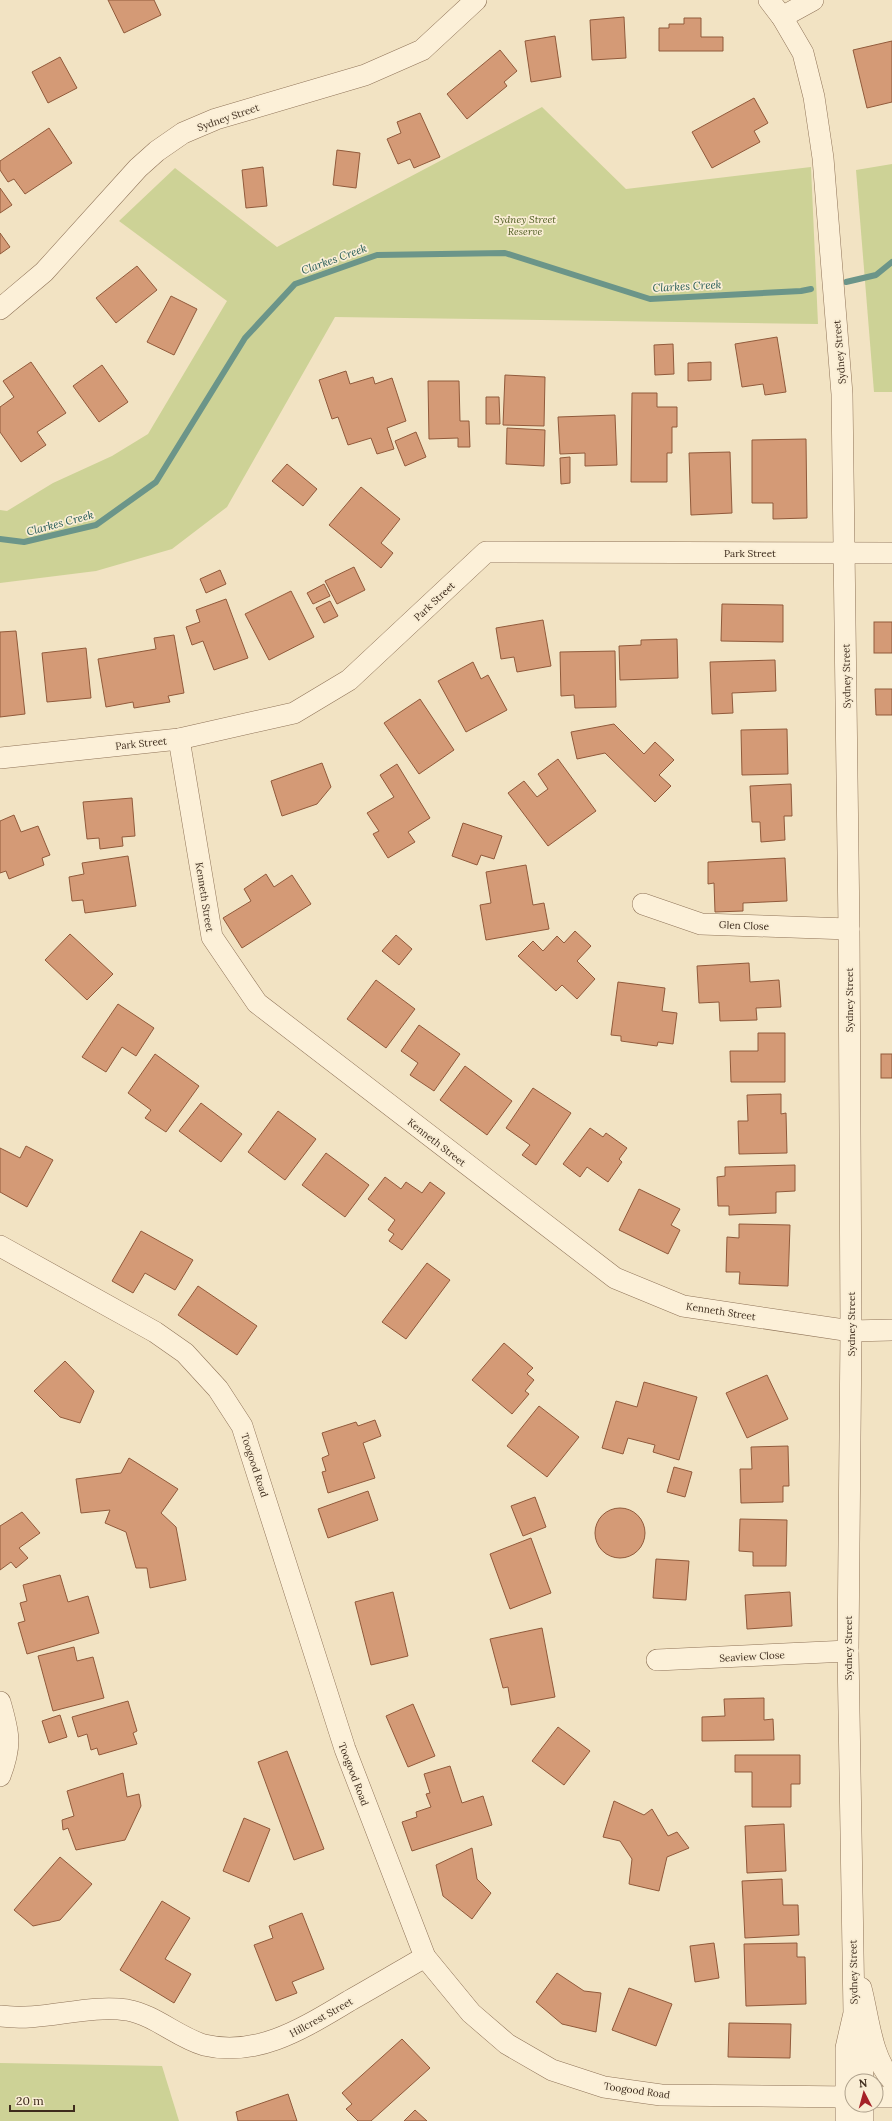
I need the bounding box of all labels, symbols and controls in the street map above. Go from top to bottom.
street label: Sydney Street [196,101,261,134]
park label: Sydney Street Reserve [494,213,556,238]
water label: Clarkes Creek [299,241,369,277]
water label: Clarkes Creek [652,277,722,295]
street label: Sydney Street [830,319,849,385]
water label: Clarkes Creek [25,507,95,539]
street label: Park Street [724,547,776,560]
street label: Park Street [411,579,458,624]
street label: Sydney Street [839,644,854,708]
street label: Park Street [115,734,168,753]
street label: Kenneth Street [193,861,216,933]
street label: Glen Close [719,918,770,933]
street label: Sydney Street [843,968,856,1032]
street label: Kenneth Street [405,1116,469,1169]
street label: Sydney Street [845,1292,858,1356]
street label: Kenneth Street [685,1300,757,1323]
street label: Toogood Road [238,1431,271,1499]
street label: Sydney Street [842,1616,855,1680]
street label: Seaview Close [719,1648,786,1665]
street label: Toogood Road [336,1741,372,1808]
street label: Sydney Street [846,1940,861,2004]
street label: Hillcrest Street [287,1995,355,2040]
north arrow [844,2073,884,2113]
text: N [858,2076,868,2090]
street label: Toogood Road [603,2079,671,2102]
scale bar [10,2087,74,2113]
text: 20 m [16,2093,44,2108]

